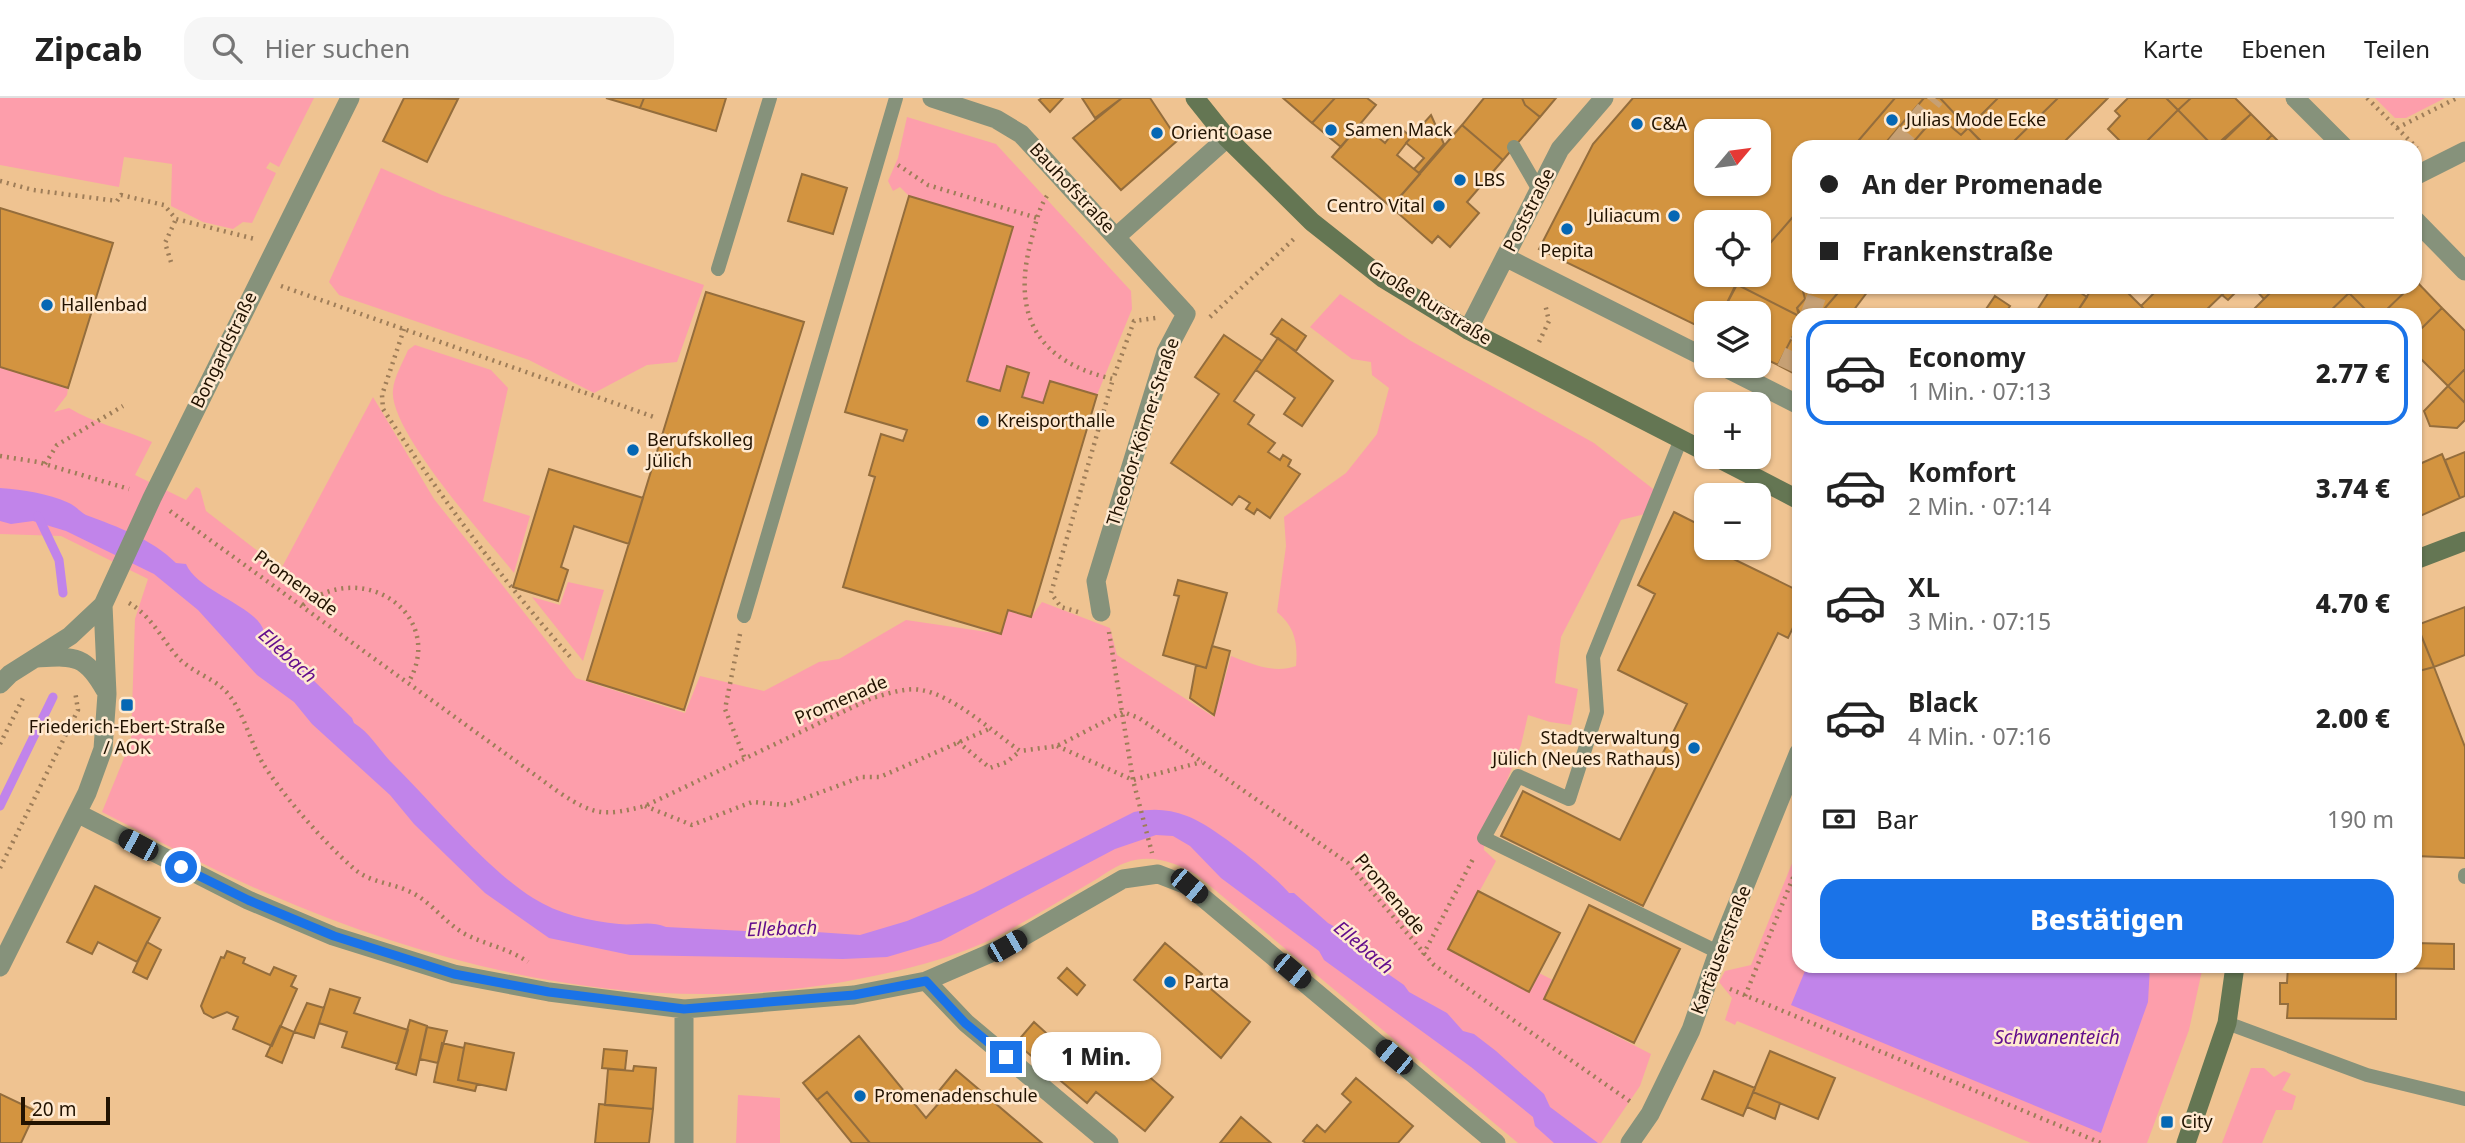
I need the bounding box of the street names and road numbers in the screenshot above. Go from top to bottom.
street label: Bauhofstraße [1025,137,1121,238]
street label: Poststraße [1497,164,1559,255]
street label: Große Rurstraße [1364,255,1497,350]
street label: Bongardstraße [185,287,262,412]
street label: Theodor-Körner-Straße [1100,335,1184,529]
street label: Promenade [250,544,343,621]
street label: Promenade [791,669,891,729]
street label: Promenade [1350,848,1432,939]
street label: Kartäuserstraße [1684,882,1756,1018]

